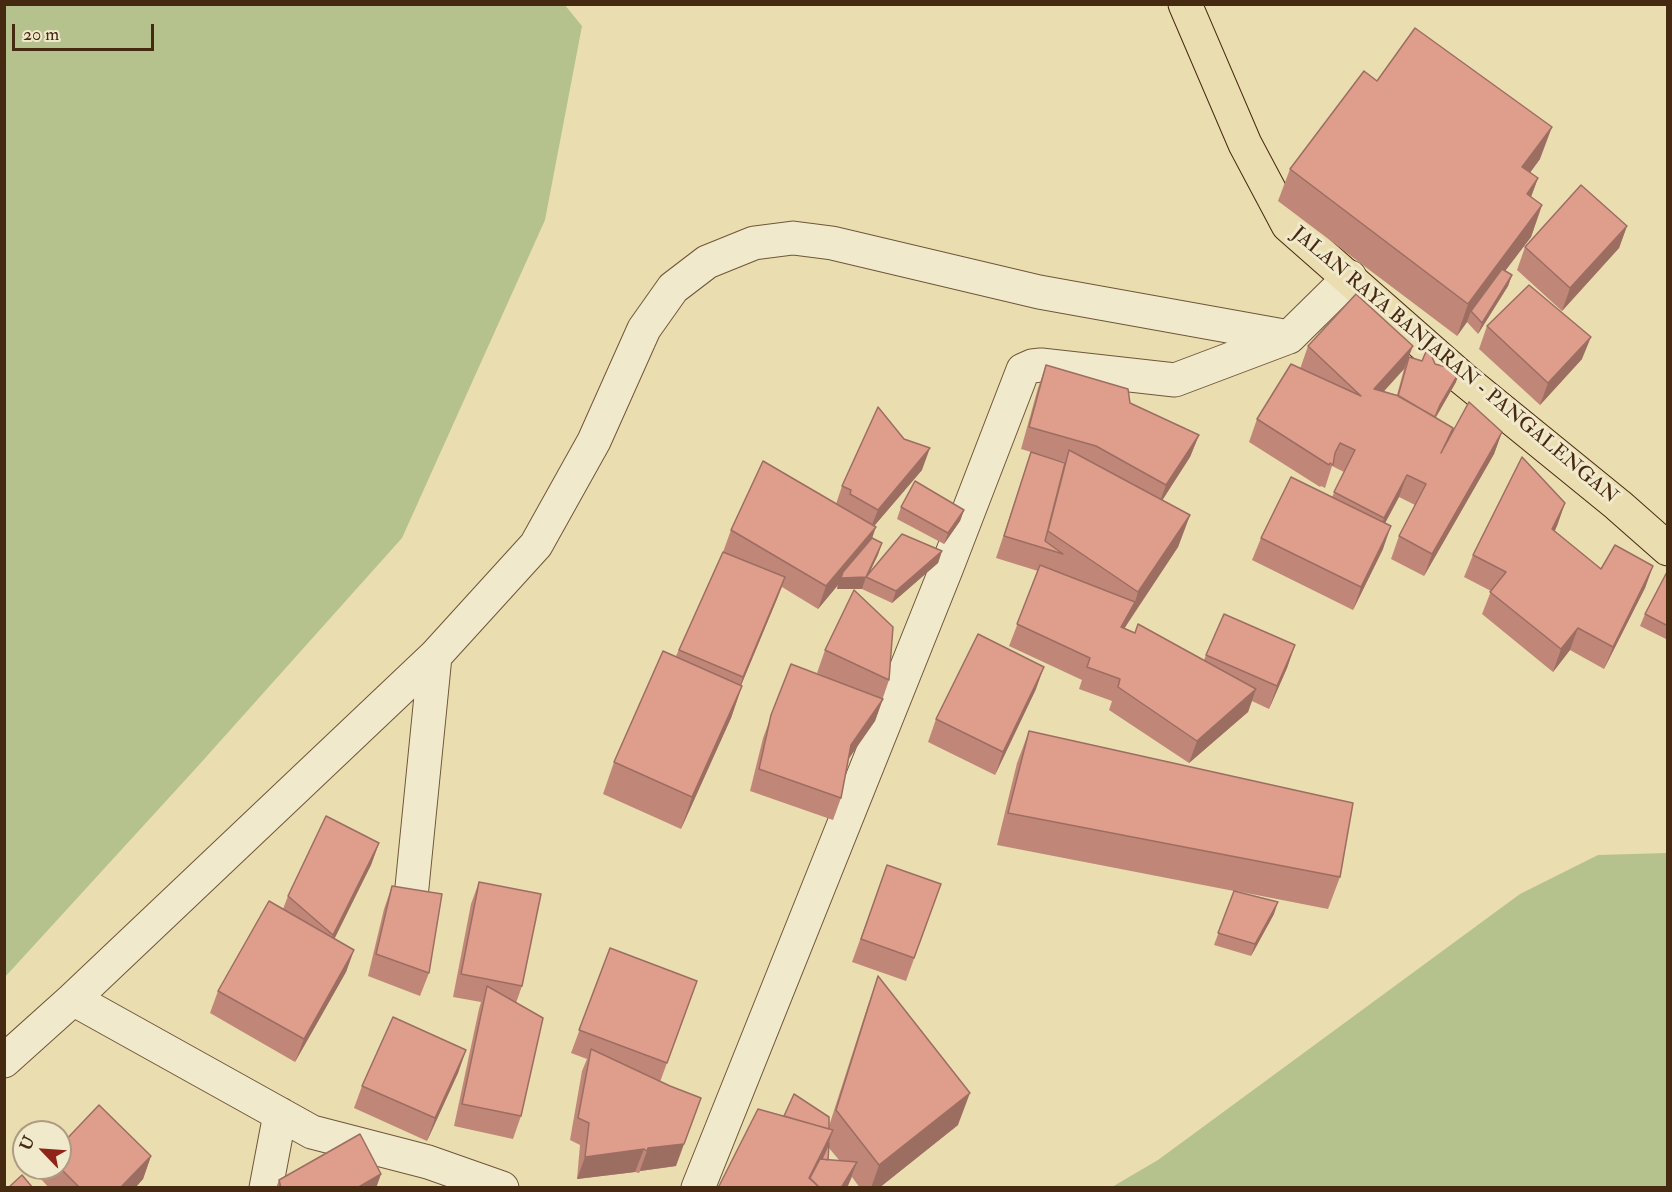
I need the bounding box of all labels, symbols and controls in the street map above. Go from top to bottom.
scale bar [15,12,158,50]
text: 20 m [23,23,59,46]
street label: JALAN RAYA BANJARAN - PANGALENGAN [1286,222,1622,510]
north arrow [12,1120,72,1180]
text: U [16,1133,39,1154]

